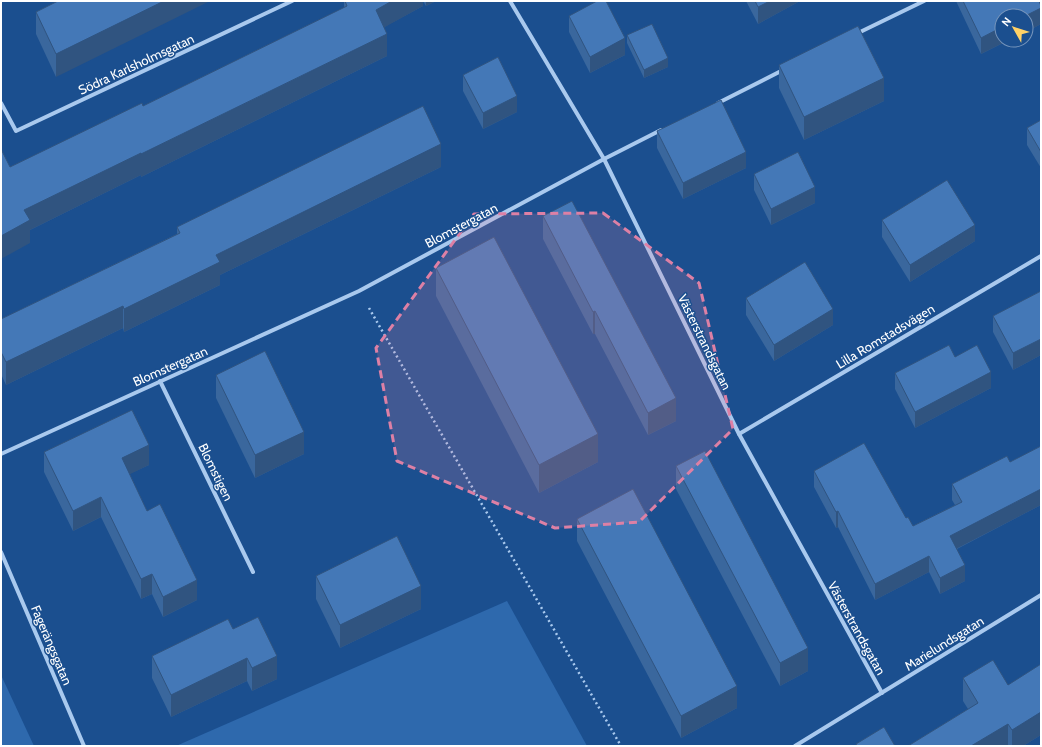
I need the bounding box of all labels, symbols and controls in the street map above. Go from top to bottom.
north arrow [994,8,1034,48]
text: N [998,14,1014,29]
street label: Södra Karlsholmsgatan [76,30,196,98]
street label: Blomstergatan [422,199,500,251]
street label: Västerstrandsgatan [675,292,735,392]
street label: Lilla Romstadsvägen [833,300,937,372]
street label: Blomstergatan [130,342,210,390]
street label: Blomstigen [195,441,237,503]
street label: Västerstrandsgatan [825,578,889,678]
street label: Fagerängsgatan [28,603,76,687]
street label: Marielundsgatan [901,612,987,674]

